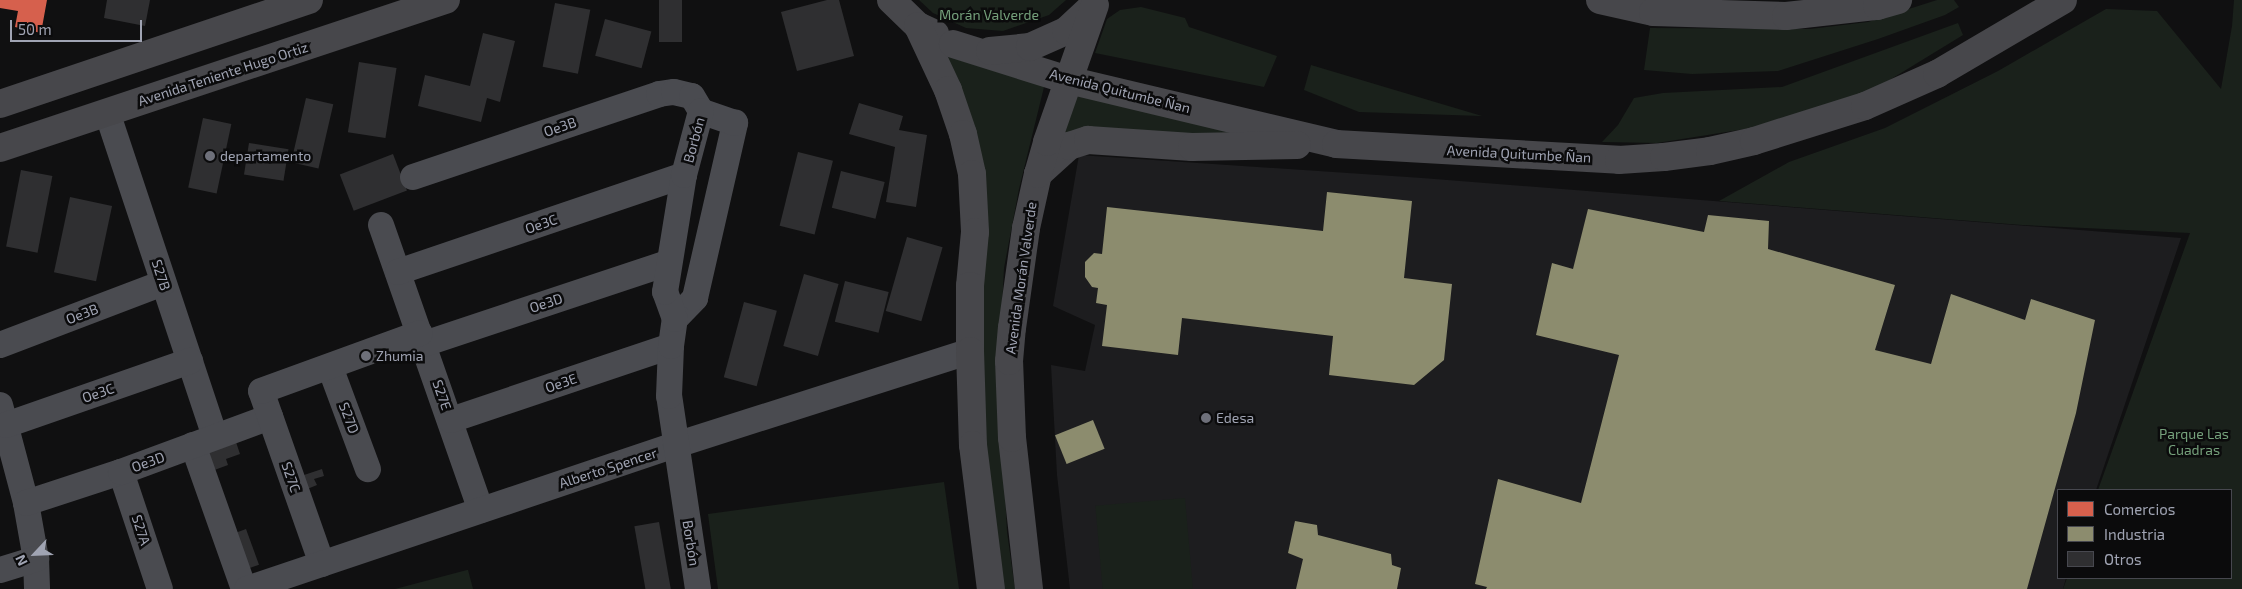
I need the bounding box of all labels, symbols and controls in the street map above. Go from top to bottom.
park label: Morán Valverde [939,7,1039,23]
scale bar [12,10,145,42]
text: 50 m [18,20,52,38]
street label: Avenida Teniente Hugo Ortiz [136,38,310,110]
street label: Avenida Quitumbe Ñan [1048,65,1192,117]
street label: Oe3B [542,114,578,140]
street label: Borbón [680,115,708,165]
street label: Avenida Quitumbe Ñan [1446,142,1592,166]
place label: departamento [220,148,311,164]
marker: departamento [204,150,216,162]
street label: Avenida Morán Valverde [1002,201,1040,355]
street label: Oe3C [523,211,559,237]
street label: S27B [148,257,174,293]
street label: Oe3D [527,290,565,316]
street label: Oe3B [63,300,101,328]
place label: Zhumia [376,348,423,364]
marker: Zhumia [360,350,372,362]
street label: Oe3E [543,370,579,396]
street label: S27E [429,378,455,412]
street label: Oe3C [80,380,116,406]
street label: S27D [335,400,363,436]
place label: Edesa [1216,410,1254,426]
marker: Edesa [1200,412,1212,424]
park label: Parque Las Cuadras [2159,426,2229,458]
street label: Alberto Spencer [557,444,659,492]
street label: Oe3D [129,448,167,476]
street label: S27C [278,460,304,494]
legend [2057,489,2232,579]
text: Comercios [2104,500,2175,518]
street label: S27A [128,513,154,547]
street label: Borbón [679,519,703,567]
text: Industria [2104,525,2165,543]
north arrow [10,529,60,579]
text: Otros [2104,550,2142,568]
text: N [11,552,31,569]

